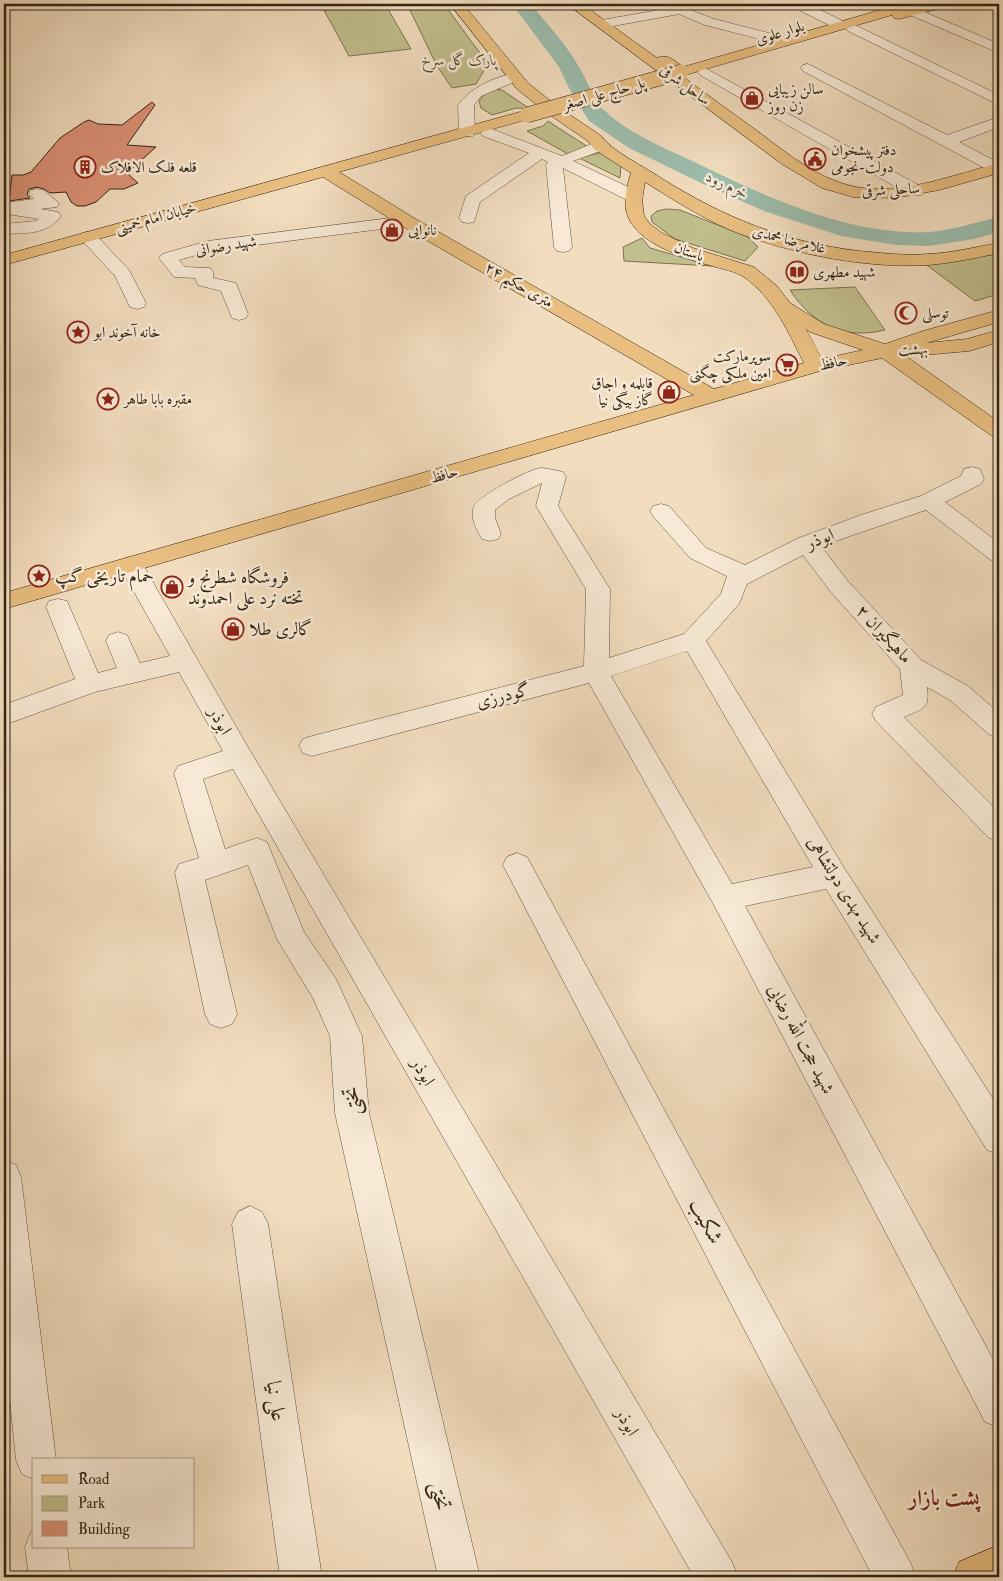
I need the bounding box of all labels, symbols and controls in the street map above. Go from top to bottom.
street label: بلوار علوی [753,17,807,49]
park label: پارک گل سرخ [421,51,498,73]
street label: ساحل شرقی [655,60,714,111]
street label: پل حاج علی اصغر [559,73,649,118]
place label: سالن زیبایی زن روز [766,80,824,116]
shop icon: سالن زیبایی زن روز [740,86,764,110]
place label: دفتر پیشخوان دولت-نجومی [831,141,897,177]
public building icon: دفتر پیشخوان دولت-نجومی [803,147,827,171]
building icon: قلعه فلک الافلاک [73,155,97,179]
place label: قلعه فلک الافلاک [101,158,197,177]
water label: خرم رود [701,167,751,207]
street label: ساحلی شرقی [861,179,921,202]
street label: خیابان امام خمینی [113,198,199,241]
shop icon: نانوایی [380,218,404,242]
place label: نانوایی [408,221,437,240]
street label: غلامرضا محمدی [750,222,828,259]
street label: شهید رضوانی [194,232,258,260]
street label: باستان [671,238,707,266]
street label: ۲۴ متری حکیم [479,258,557,316]
library icon: شهید مطهری [785,260,809,284]
place label: شهید مطهری [813,263,876,282]
mosque icon: توسلی [894,301,918,325]
place label: توسلی [922,304,949,324]
place icon: خانه آخوند ابو [66,320,90,344]
place label: خانه آخوند ابو [92,323,161,342]
street label: بهشت [898,340,928,360]
place label: سوپرمارکت امین ملکی چگنی [689,347,771,384]
street label: حافظ [817,351,849,375]
supermarket icon: سوپرمارکت امین ملکی چگنی [775,353,799,377]
place label: قابلمه و اجاق گاز بیگی نیا [591,374,653,411]
shop icon: قابلمه و اجاق گاز بیگی نیا [657,380,681,404]
place icon: مقبره بابا طاهر [96,387,120,411]
place label: مقبره بابا طاهر [122,390,192,409]
street label: حافظ [428,462,460,488]
street label: ابوذر [800,523,838,556]
place icon: حمام تاریخی گپ [27,564,51,588]
place label: حمام تاریخی گپ [55,565,154,592]
place label: فروشگاه شطرنج و تخته نرد علی احمدوند [186,565,303,611]
shop icon: فروشگاه شطرنج و تخته نرد علی احمدوند [160,575,184,599]
street label: ماهیگیران ۲ [851,599,918,668]
shop icon: گالری طلا [221,617,245,641]
place label: گالری طلا [249,618,312,641]
street label: گودرزی [474,678,532,714]
street label: ابوذر [202,701,237,739]
street label: شهید مهدی دولتشاهی [802,832,886,948]
street label: شهید حجت الله رضایی [762,979,842,1098]
street label: ابوذر [405,1052,440,1090]
street label: تختی [337,1085,368,1117]
street label: شکیب [683,1193,729,1249]
street label: علی نیا [258,1379,292,1423]
street label: ابوذر [609,1402,644,1440]
legend [32,1458,195,1548]
text: Road [78,1470,110,1489]
street label: تختی [423,1479,456,1513]
district label: پشت بازار [905,1484,982,1513]
text: Park [78,1494,105,1513]
text: Building [78,1520,130,1539]

